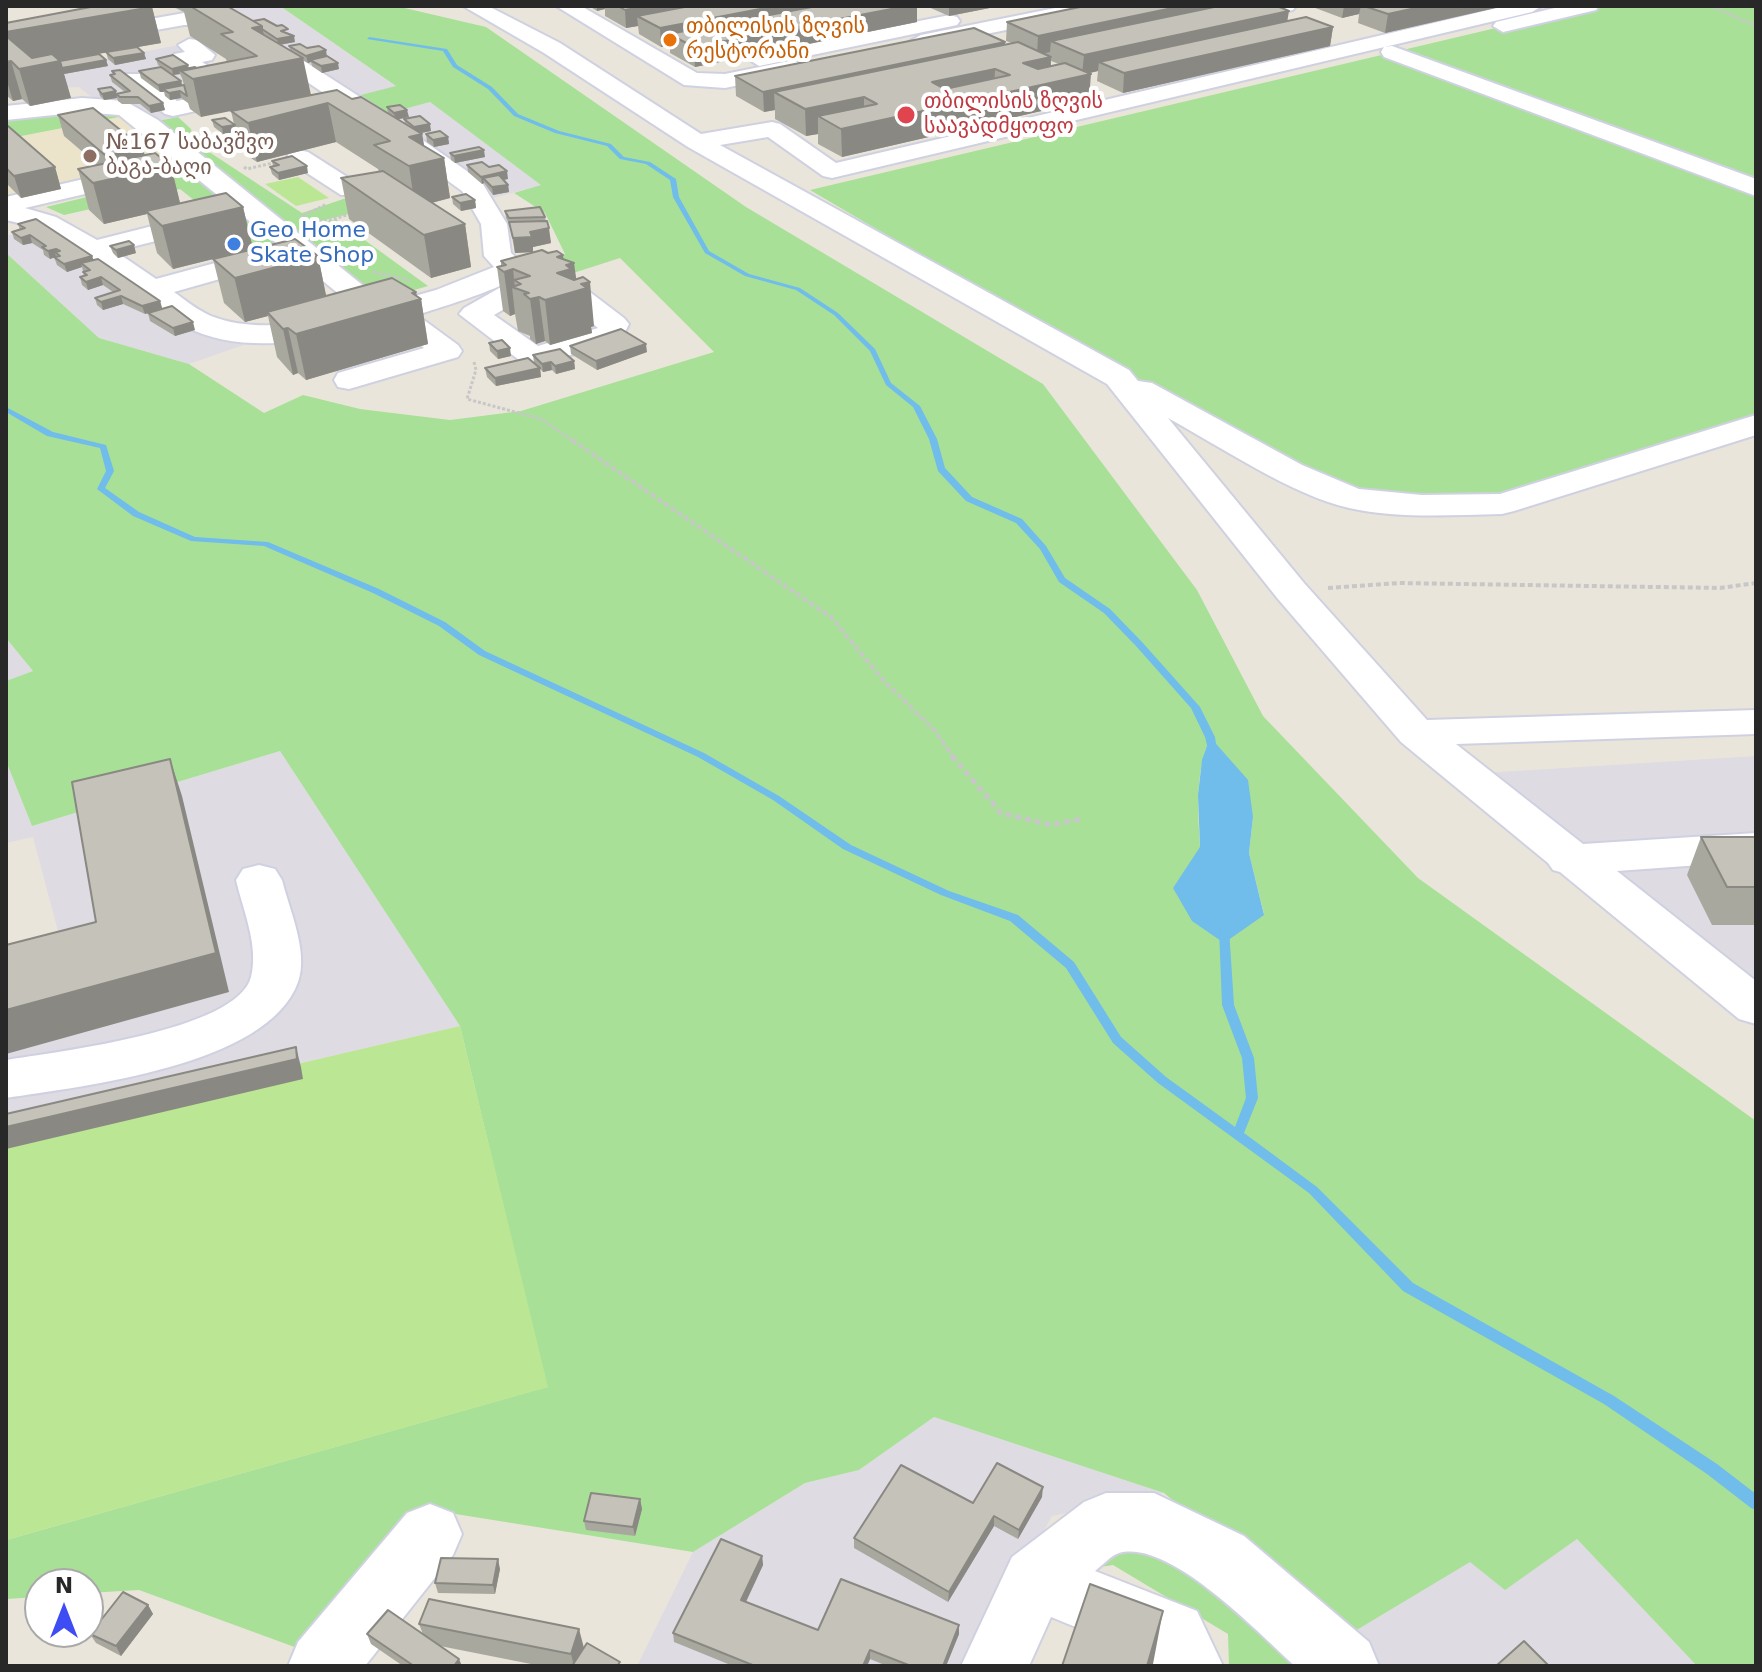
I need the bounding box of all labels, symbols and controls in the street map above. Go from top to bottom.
place label: თბილისის ზღვის რესტორანი [686,14,865,66]
marker: თბილისის ზღვის რესტორანი [661,31,679,49]
place label: თბილისის ზღვის საავადმყოფო [924,89,1103,140]
marker: თბილისის ზღვის საავადმყოფო [895,104,917,126]
place label: №167 საბავშვო ბაგა-ბაღი [106,130,274,182]
marker: №167 საბავშვო ბაგა-ბაღი [81,147,99,165]
place label: Geo Home Skate Shop [250,218,374,270]
marker: Geo Home Skate Shop [225,235,243,253]
north arrow [24,1568,104,1648]
text: N [55,1573,73,1598]

